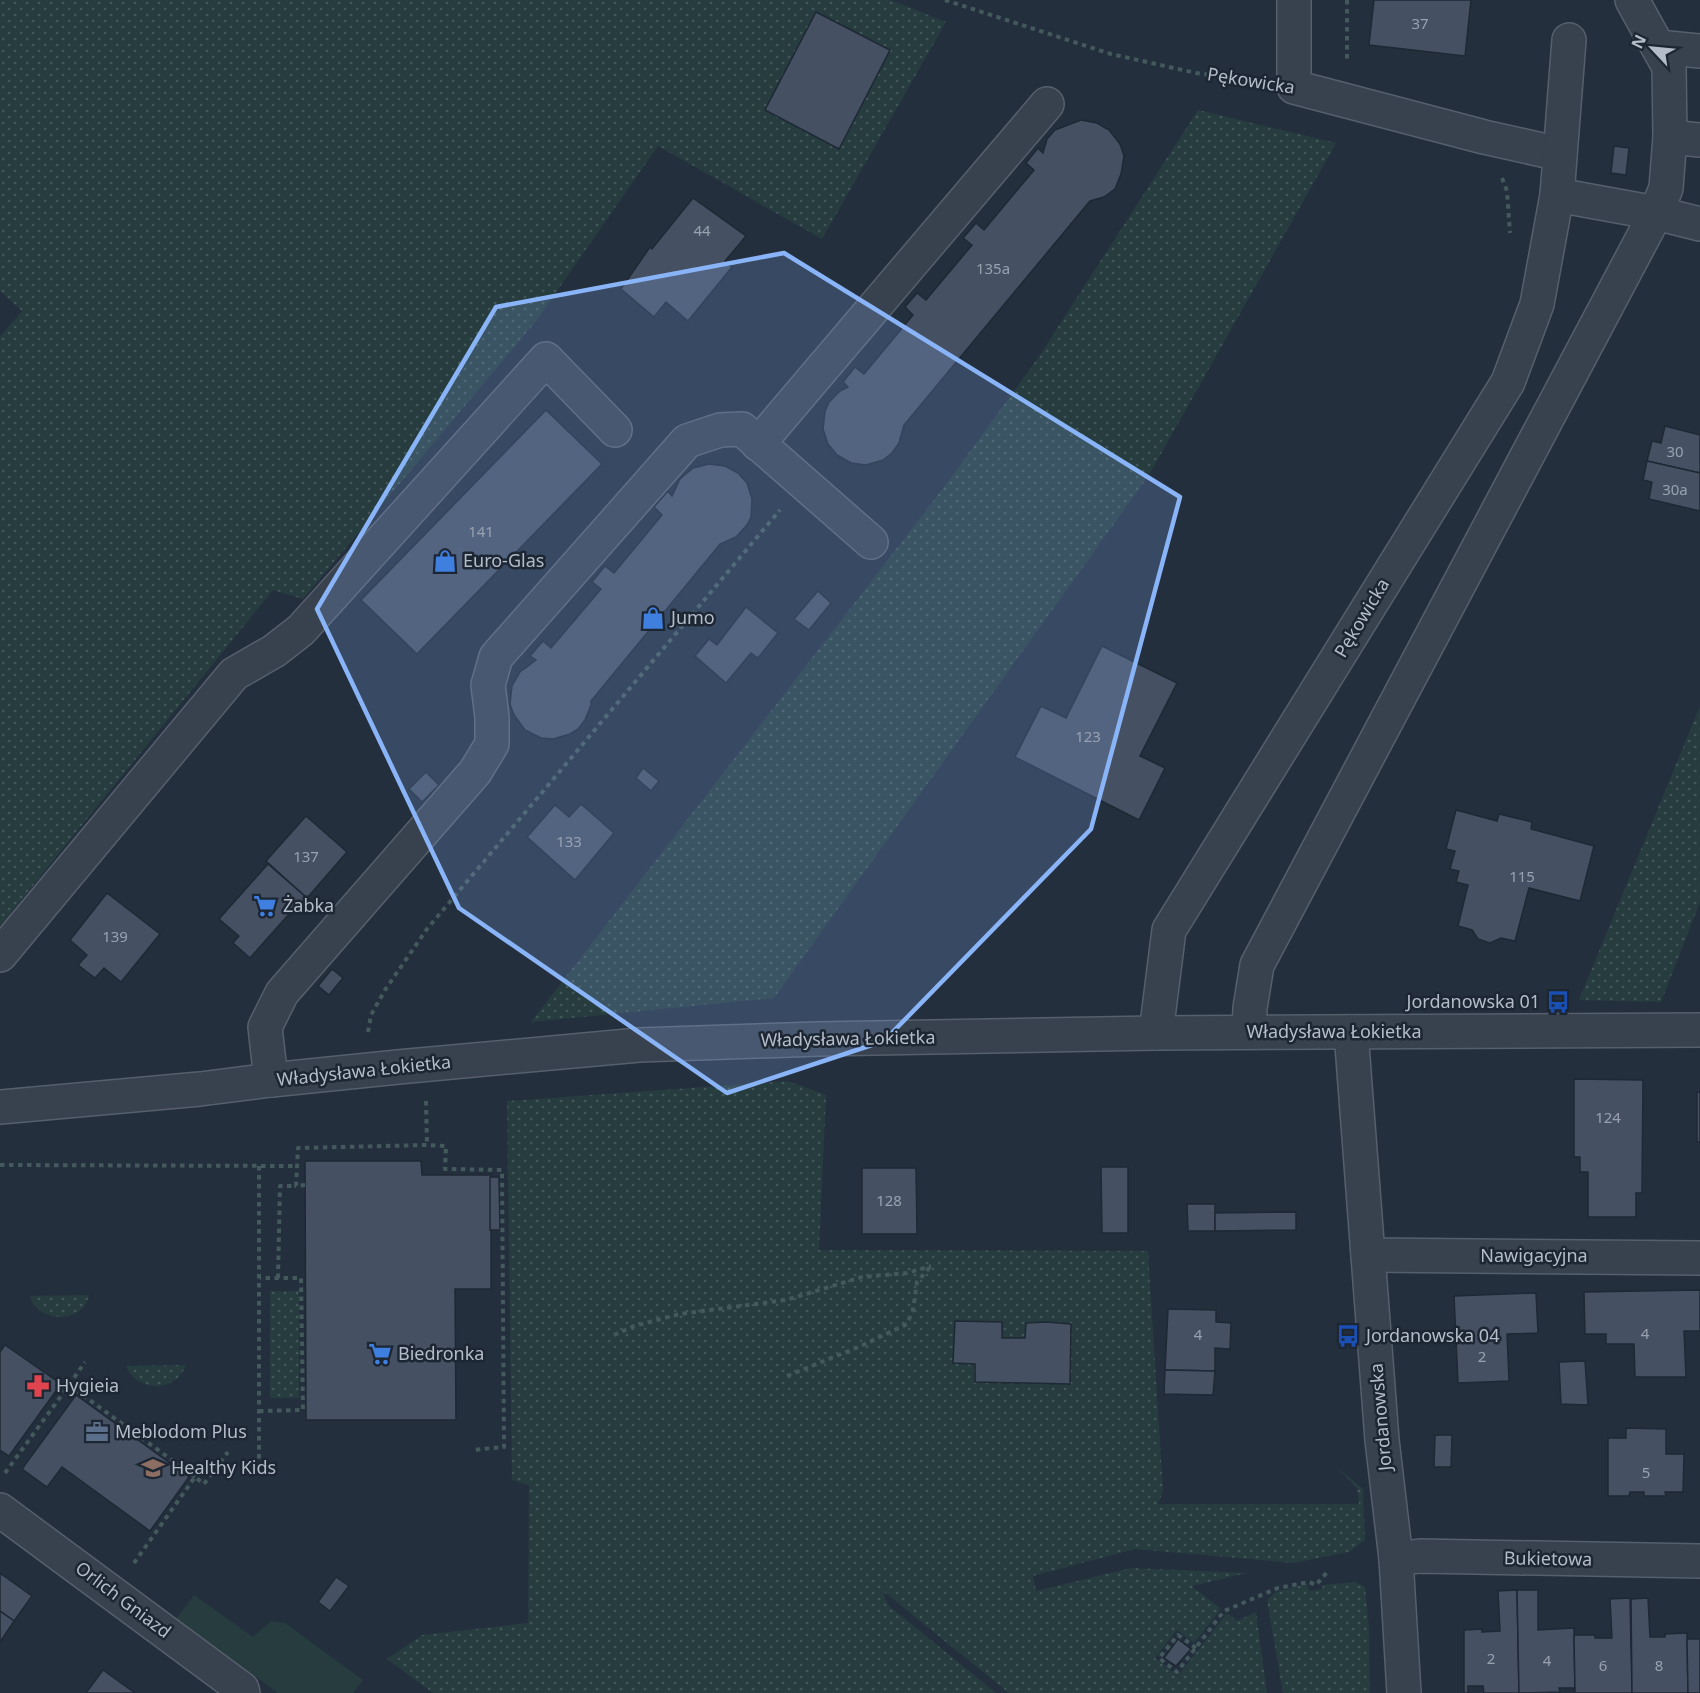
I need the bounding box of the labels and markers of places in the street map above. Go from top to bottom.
shop icon: Euro-Glas [432,548,458,574]
place label: Euro-Glas [463,548,544,572]
shop icon: Jumo [640,605,666,631]
place label: Jumo [669,605,715,629]
supermarket icon: Żabka [252,893,278,919]
place label: Żabka [283,893,334,917]
place label: Jordanowska 01 [1405,989,1540,1013]
bus stop icon: Jordanowska 01 [1545,989,1571,1015]
bus stop icon: Jordanowska 04 [1335,1323,1361,1349]
place label: Jordanowska 04 [1364,1323,1499,1347]
supermarket icon: Biedronka [367,1341,393,1367]
place label: Biedronka [398,1341,484,1365]
pharmacy icon: Hygieia [25,1373,51,1399]
place label: Hygieia [56,1373,119,1397]
office icon: Meblodom Plus [84,1419,110,1445]
place label: Meblodom Plus [115,1419,247,1443]
school or university icon: Healthy Kids [140,1455,166,1481]
place label: Healthy Kids [171,1455,276,1479]

